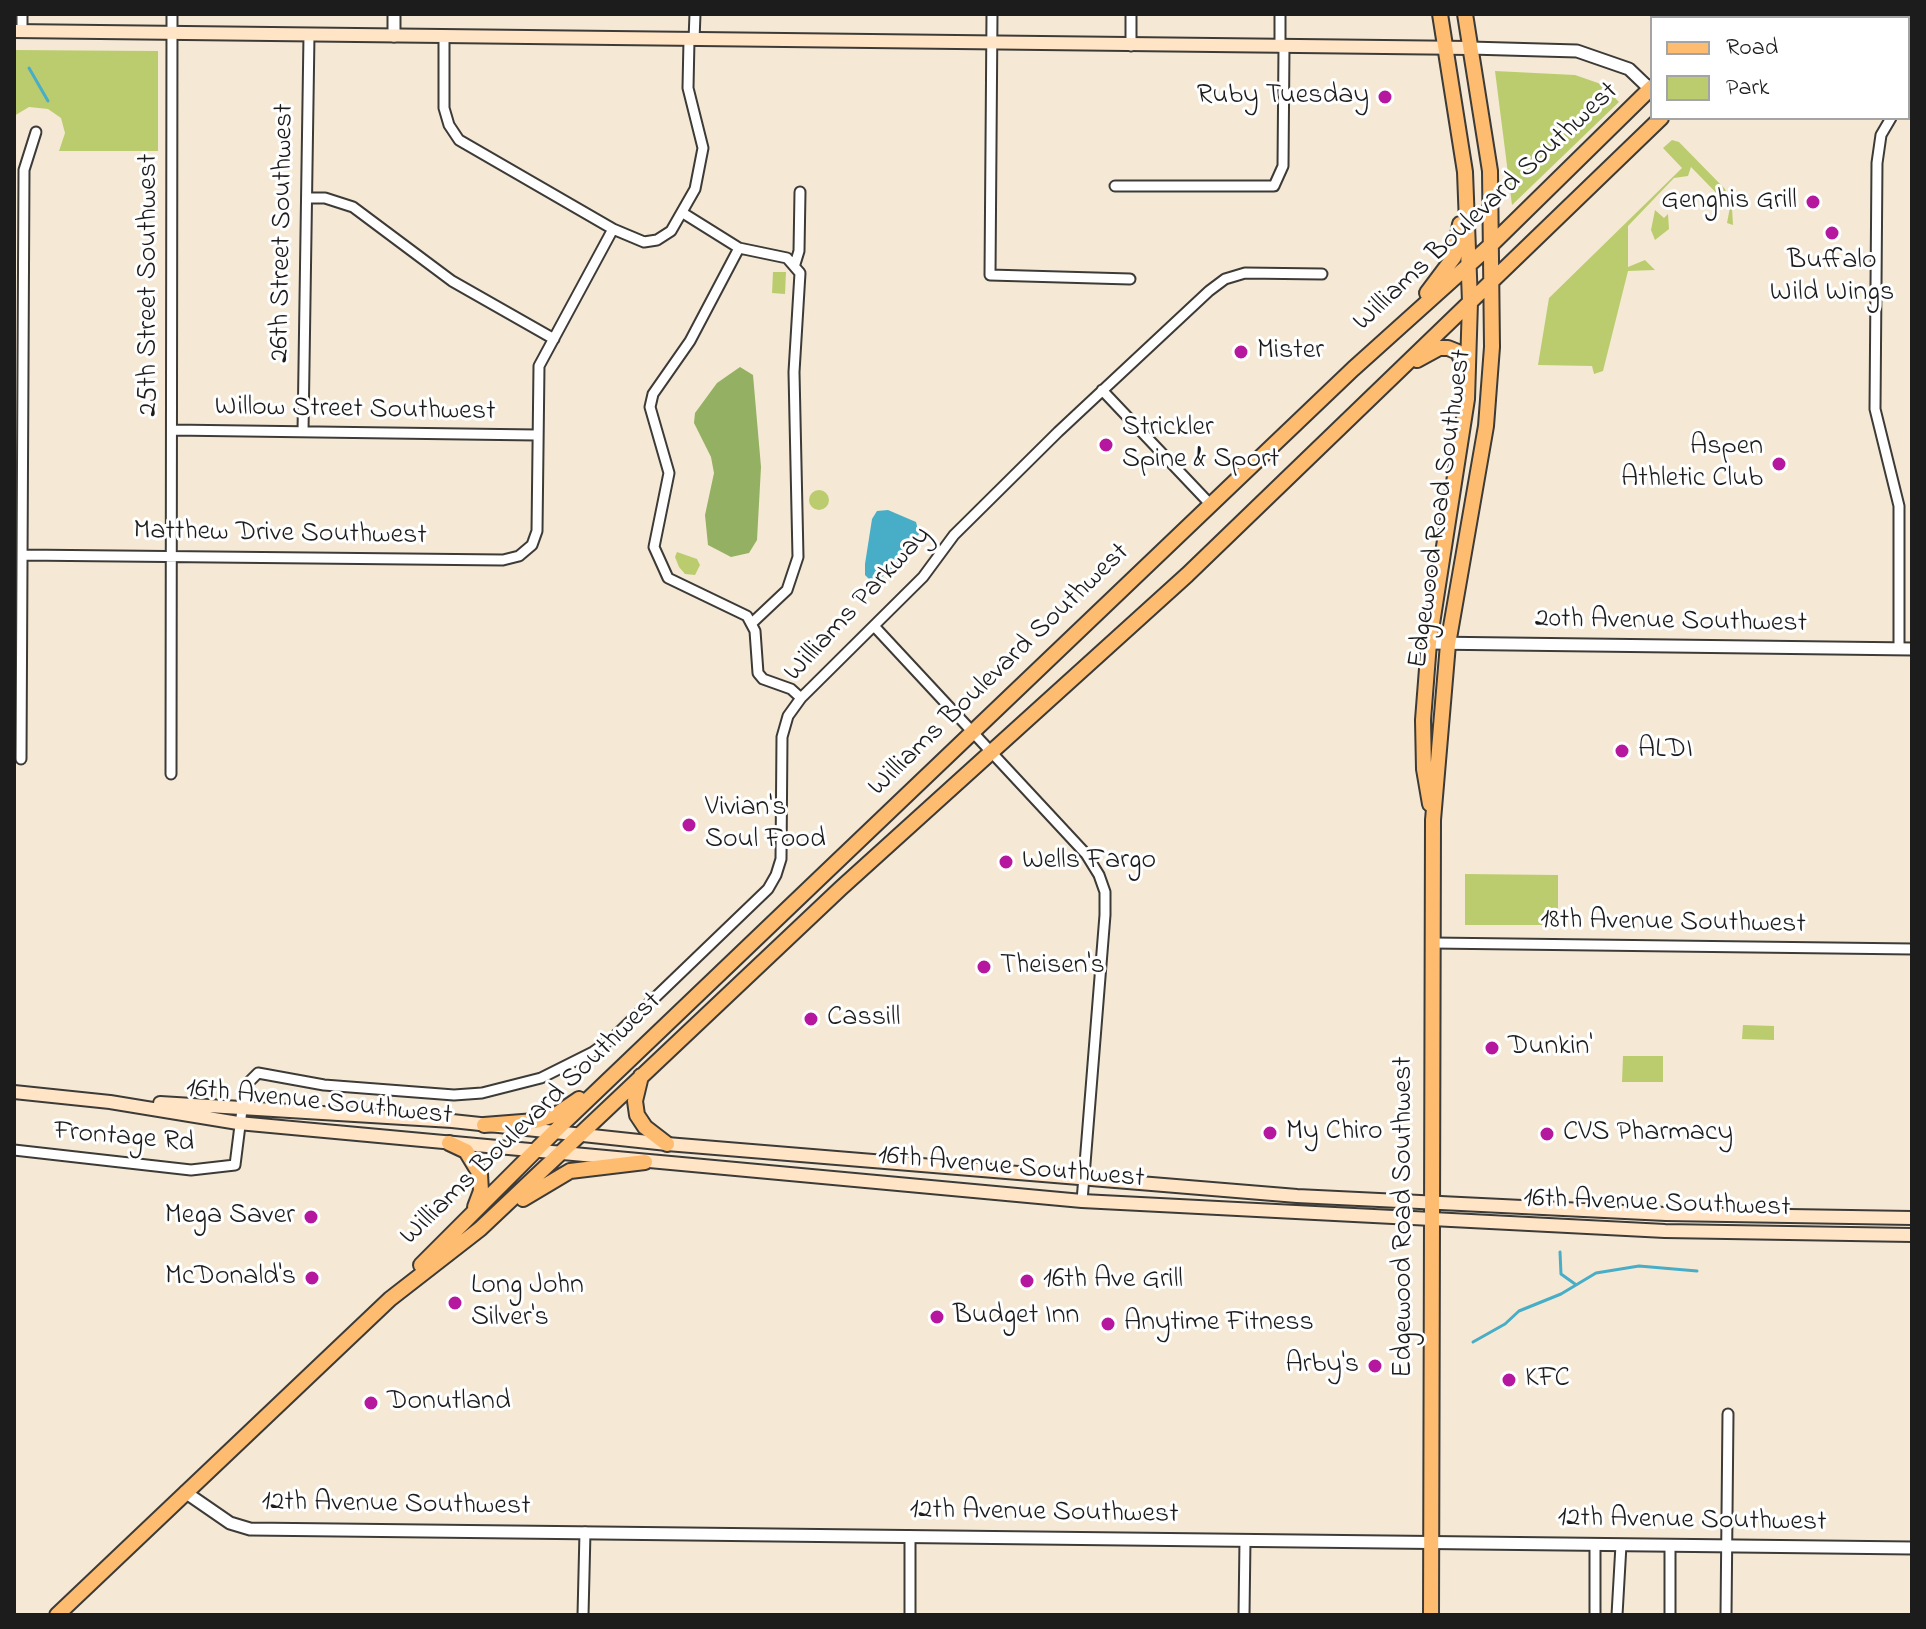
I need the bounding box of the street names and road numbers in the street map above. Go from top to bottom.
street label: Williams Boulevard Southwest [1347,76,1627,340]
street label: 26th Street Southwest [265,103,303,363]
street label: 25th Street Southwest [133,154,167,416]
street label: Edgewood Road Southwest [1403,348,1481,670]
street label: Willow Street Southwest [214,392,496,430]
street label: Matthew Drive Southwest [133,516,427,554]
street label: Williams Parkway [778,520,940,690]
street label: Williams Boulevard Southwest [862,537,1138,805]
street label: 20th Avenue Southwest [1535,604,1807,642]
street label: 18th Avenue Southwest [1540,905,1806,943]
street label: Williams Boulevard Southwest [394,986,670,1254]
street label: Edgewood Road Southwest [1388,1056,1422,1378]
street label: 16th Avenue Southwest [184,1073,454,1135]
street label: Frontage Rd [52,1116,196,1162]
street label: 16th Avenue Southwest [876,1141,1146,1197]
street label: 16th Avenue Southwest [1523,1184,1791,1226]
street label: 12th Avenue Southwest [261,1487,531,1525]
street label: 12th Avenue Southwest [909,1495,1179,1533]
street label: 12th Avenue Southwest [1557,1503,1827,1541]

